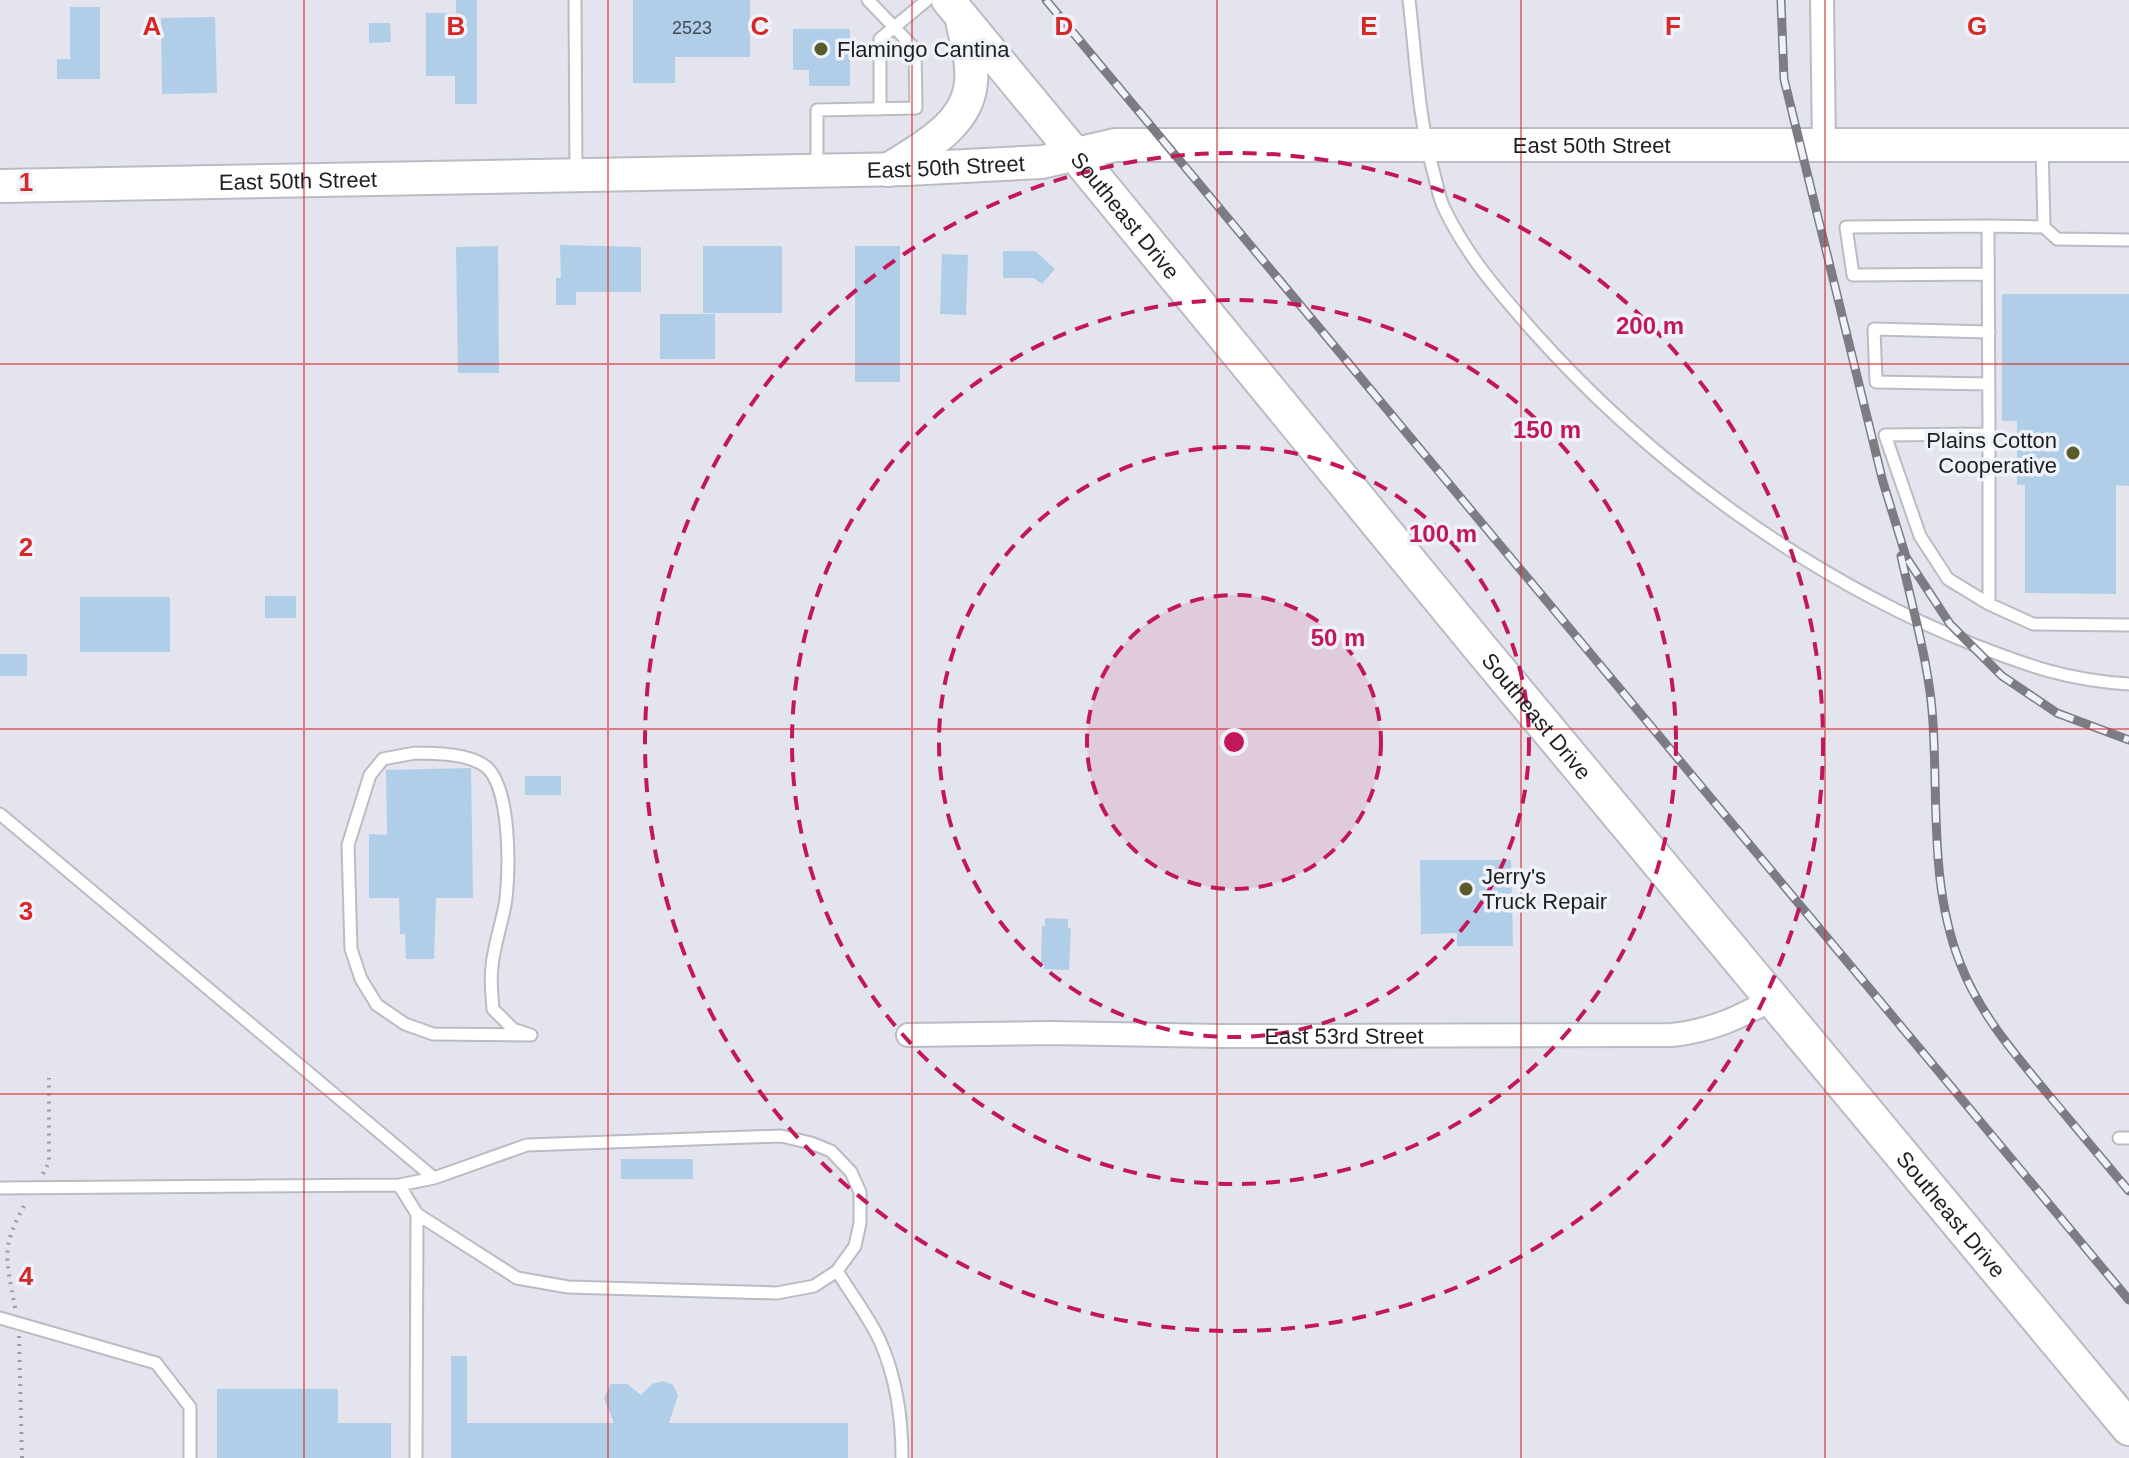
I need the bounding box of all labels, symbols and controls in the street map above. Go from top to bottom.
text: A [143,11,162,41]
text: B [447,11,465,41]
text: C [751,11,770,41]
text: D [1055,11,1073,41]
text: E [1360,11,1378,41]
text: F [1665,11,1681,41]
text: G [1967,11,1987,41]
house number: 2523 [672,18,712,38]
place label: Flamingo Cantina [837,37,1010,62]
marker: Flamingo Cantina [812,40,830,58]
street label: East 50th Street [1513,133,1671,158]
street label: Southeast Drive [1066,147,1184,284]
street label: East 50th Street [867,151,1025,183]
text: 1 [19,167,33,197]
street label: East 50th Street [219,167,377,195]
text: 200 m [1616,312,1684,339]
text: 150 m [1513,416,1581,443]
place label: Plains Cotton Cooperative [1926,428,2057,478]
marker: Plains Cotton Cooperative [2064,444,2082,462]
text: 100 m [1409,520,1477,547]
text: 2 [19,532,33,562]
text: 50 m [1311,624,1365,651]
street label: Southeast Drive [1477,648,1596,785]
centre of rings [1220,728,1248,756]
place label: Jerry's Truck Repair [1482,864,1607,914]
marker: Jerry's Truck Repair [1457,880,1475,898]
text: 3 [19,896,33,926]
street label: East 53rd Street [1264,1024,1424,1049]
street label: Southeast Drive [1891,1146,2011,1283]
text: 4 [19,1261,34,1291]

